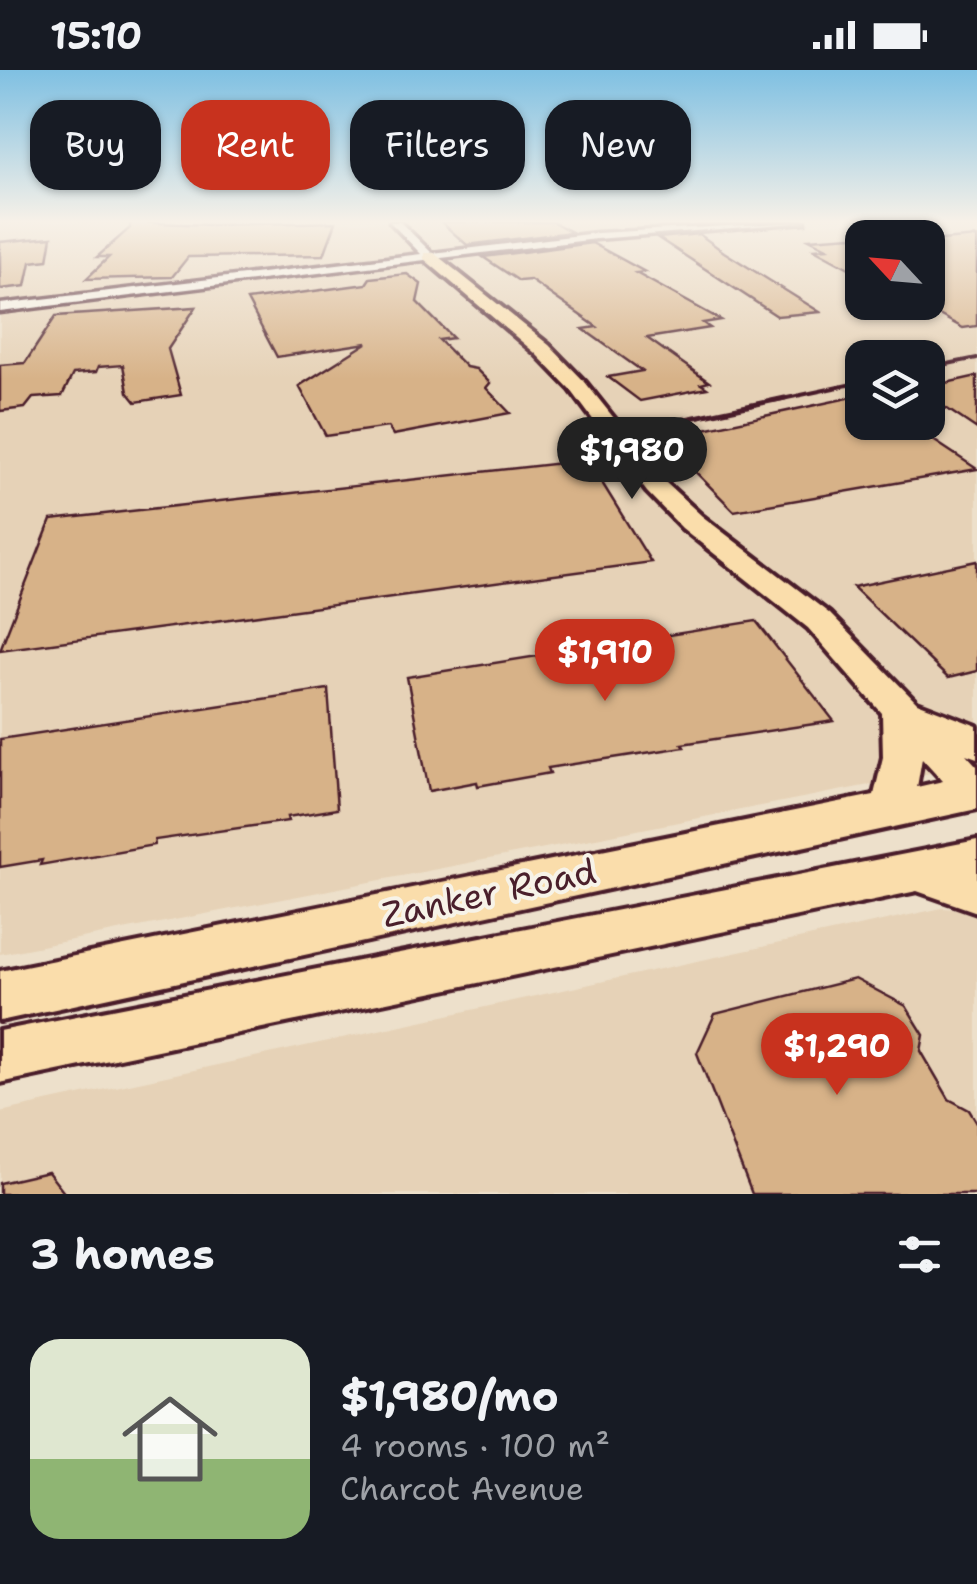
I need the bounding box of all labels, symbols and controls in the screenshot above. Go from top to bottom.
text: 15:10 [50,10,142,61]
chip: Buy [30,100,161,190]
chip: Rent [181,100,330,190]
chip: Filters [350,100,525,190]
chip: New [545,100,691,190]
north arrow [845,220,945,320]
map controls [845,220,945,440]
button: layers [845,340,945,440]
pin: $1,980 [551,417,713,502]
text: $1,980 [579,428,685,471]
pin: $1,910 [524,619,686,704]
text: $1,910 [557,630,653,673]
street label: Zanker Road [377,847,600,938]
pin: $1,290 [756,1013,918,1098]
text: $1,290 [783,1024,891,1067]
text: 3 homes [30,1226,215,1282]
icon: filters [892,1227,947,1282]
text: $1,980/mo [340,1368,559,1424]
icon: home [110,1379,230,1499]
text: 4 rooms · 100 m² [340,1424,610,1467]
text: Charcot Avenue [340,1467,584,1510]

